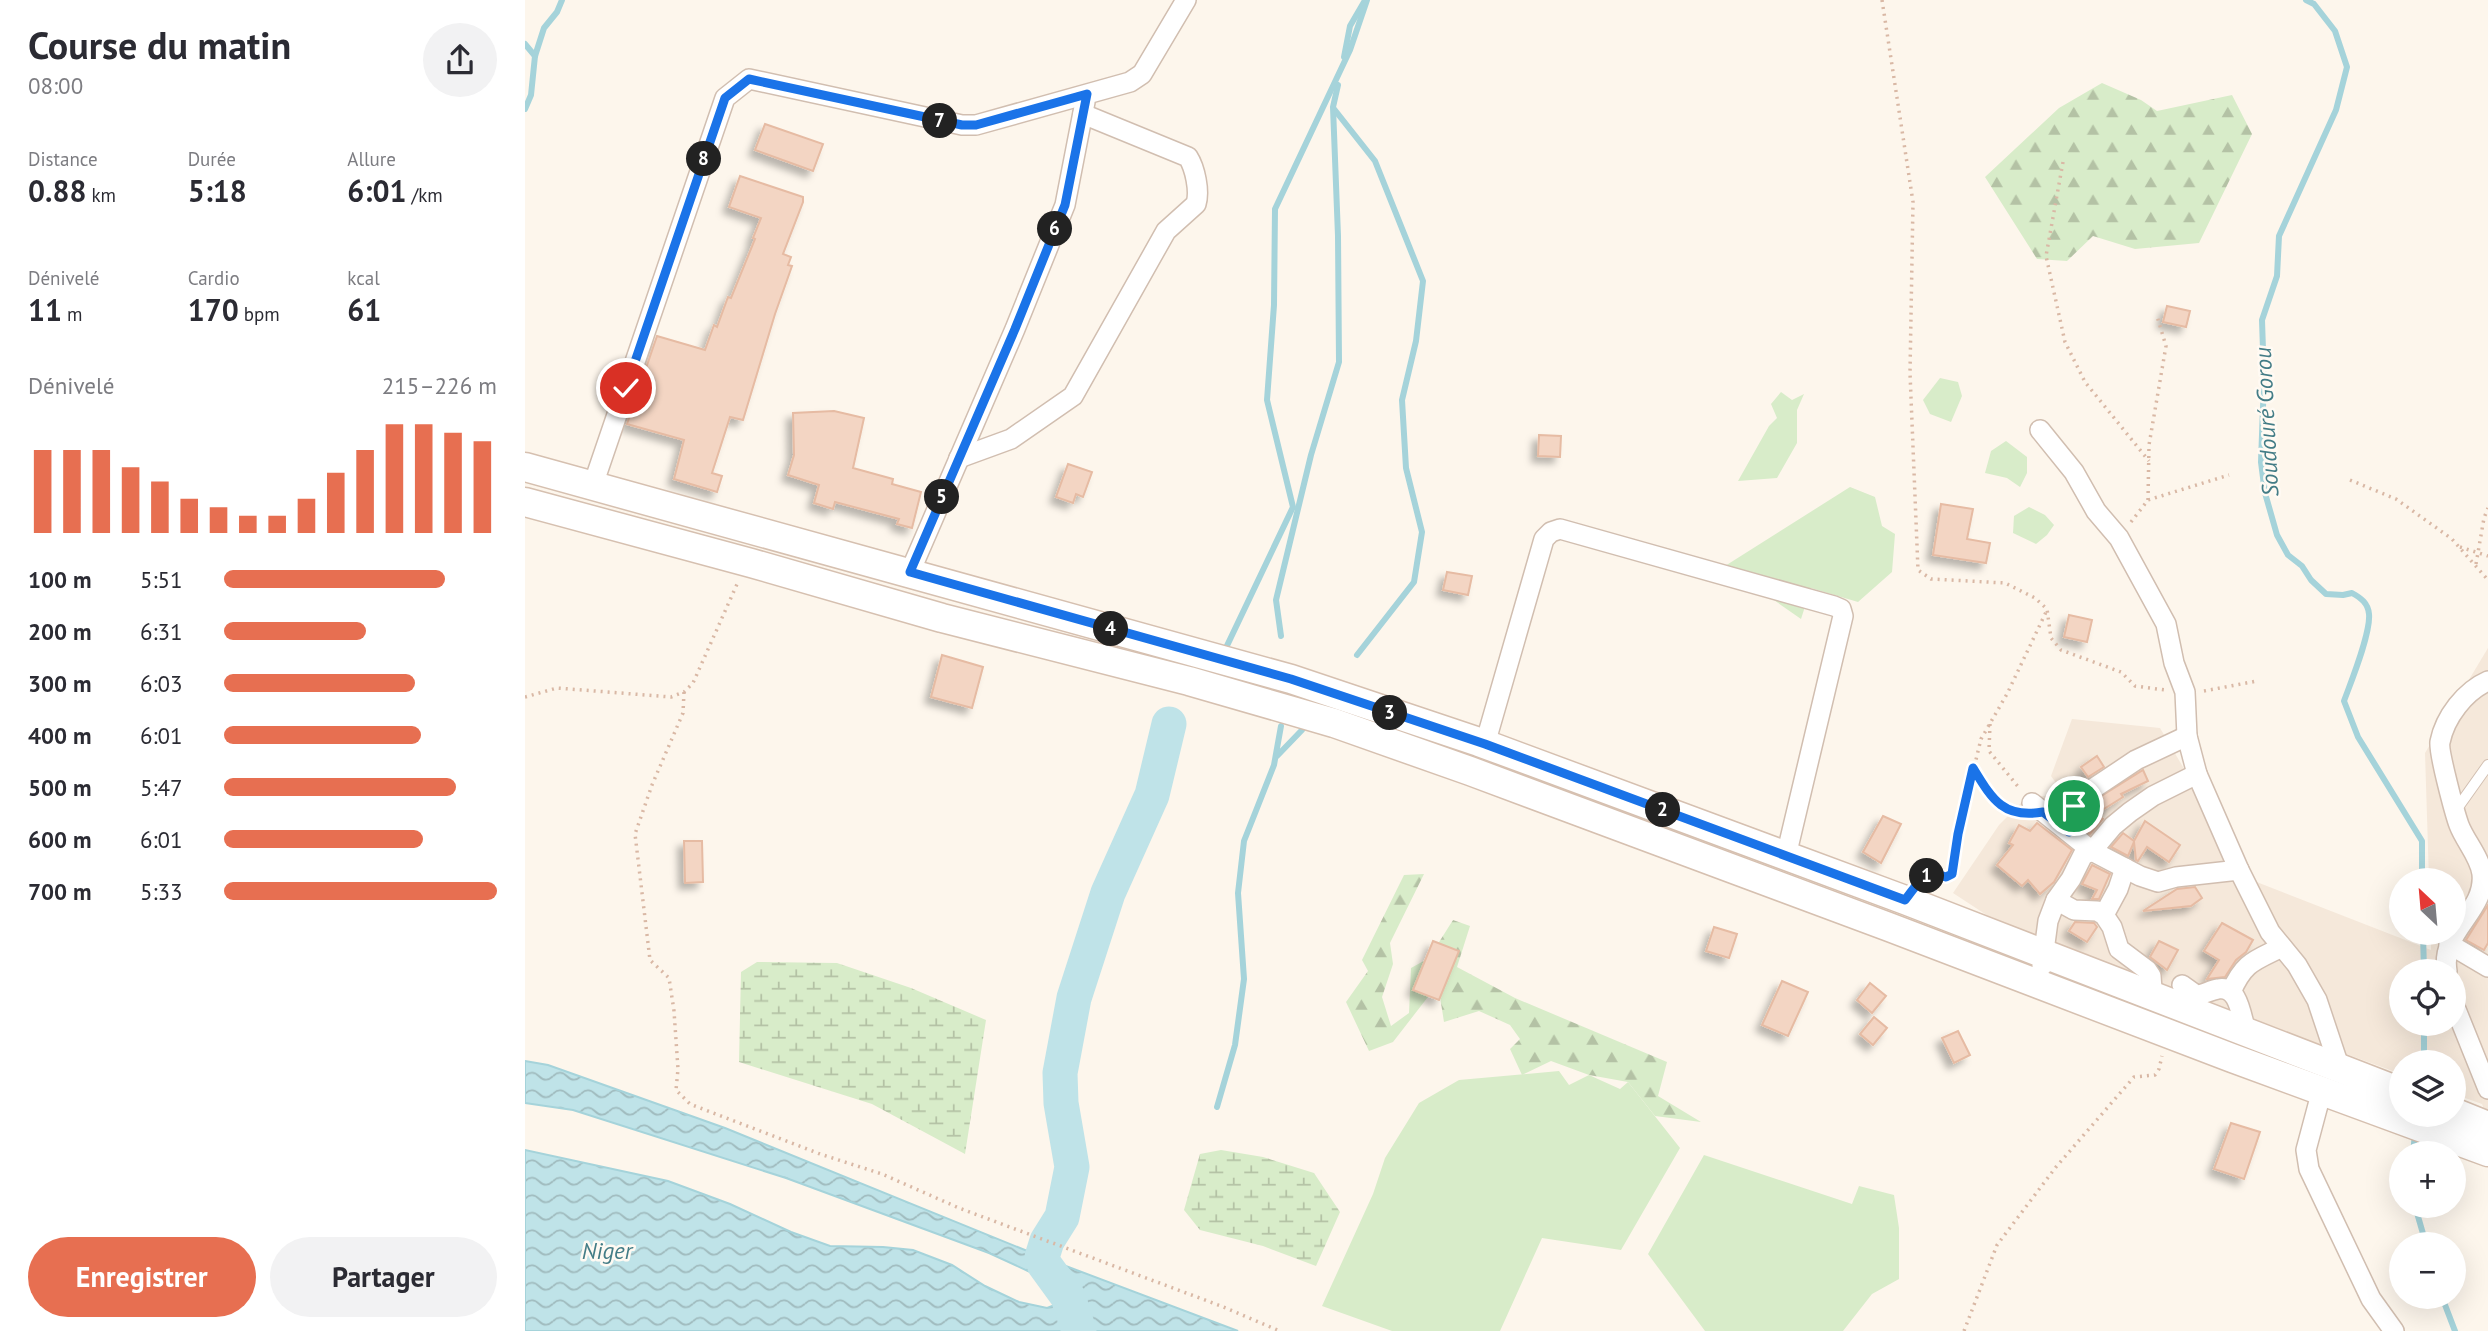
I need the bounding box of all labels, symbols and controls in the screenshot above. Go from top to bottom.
text: Course du matin [28,20,291,69]
button: share [423,23,497,97]
text: 08:00 [28,71,83,100]
pin: 7 [923,104,957,138]
text: 7 [934,108,945,132]
pin: 8 [687,142,721,176]
text: 8 [698,146,709,170]
text: Distance [28,147,98,171]
text: Durée [188,147,236,171]
text: Allure [347,147,396,171]
text: 0.88 [28,171,86,210]
text: 5:18 [188,171,247,210]
text: 6:01 [347,171,406,210]
text: km [86,183,116,207]
text: /km [406,183,443,207]
pin: 6 [1037,212,1073,246]
text: 6 [1049,216,1060,240]
text: Dénivelé [28,266,99,290]
text: Cardio [188,266,240,290]
text: kcal [347,266,380,290]
text: 11 [28,290,62,329]
text: 170 [188,290,239,329]
text: 61 [347,290,381,329]
text: m [62,302,83,326]
text: bpm [239,302,280,326]
water label: Soudouré Gorou [2248,346,2284,497]
pin [596,358,656,418]
icon: check [607,369,645,407]
text: Dénivelé [28,371,114,400]
text: 215–226 m [382,371,497,400]
pin: 5 [925,480,959,514]
text: 5 [936,484,947,508]
text: 100 m [28,565,91,594]
text: 5:51 [140,565,183,594]
pin: 4 [1093,612,1129,646]
text: 4 [1105,616,1116,640]
text: 200 m [28,617,91,646]
text: 6:31 [140,617,183,646]
text: 300 m [28,669,91,698]
text: 6:03 [140,669,183,698]
pin: 3 [1373,696,1407,730]
text: 3 [1384,700,1395,724]
text: 400 m [28,721,91,750]
text: 6:01 [140,721,183,750]
text: 500 m [28,773,91,802]
text: 5:47 [140,773,183,802]
pin [2044,776,2104,836]
icon: arrive [2055,787,2093,825]
pin: 2 [1645,792,1681,828]
text: 2 [1657,797,1668,821]
text: 600 m [28,825,91,854]
text: 6:01 [140,825,183,854]
pin: 1 [1909,858,1945,894]
text: 1 [1921,863,1932,887]
north arrow [2389,868,2466,945]
map controls [2389,868,2466,1309]
text: 700 m [28,877,91,906]
text: 5:33 [140,877,183,906]
button: locate [2389,959,2466,1036]
button: layers [2389,1050,2466,1127]
button: + [2389,1141,2466,1218]
button: − [2389,1232,2466,1309]
water label: Niger [582,1236,634,1265]
button: Enregistrer [28,1237,256,1317]
button: Partager [270,1237,497,1317]

